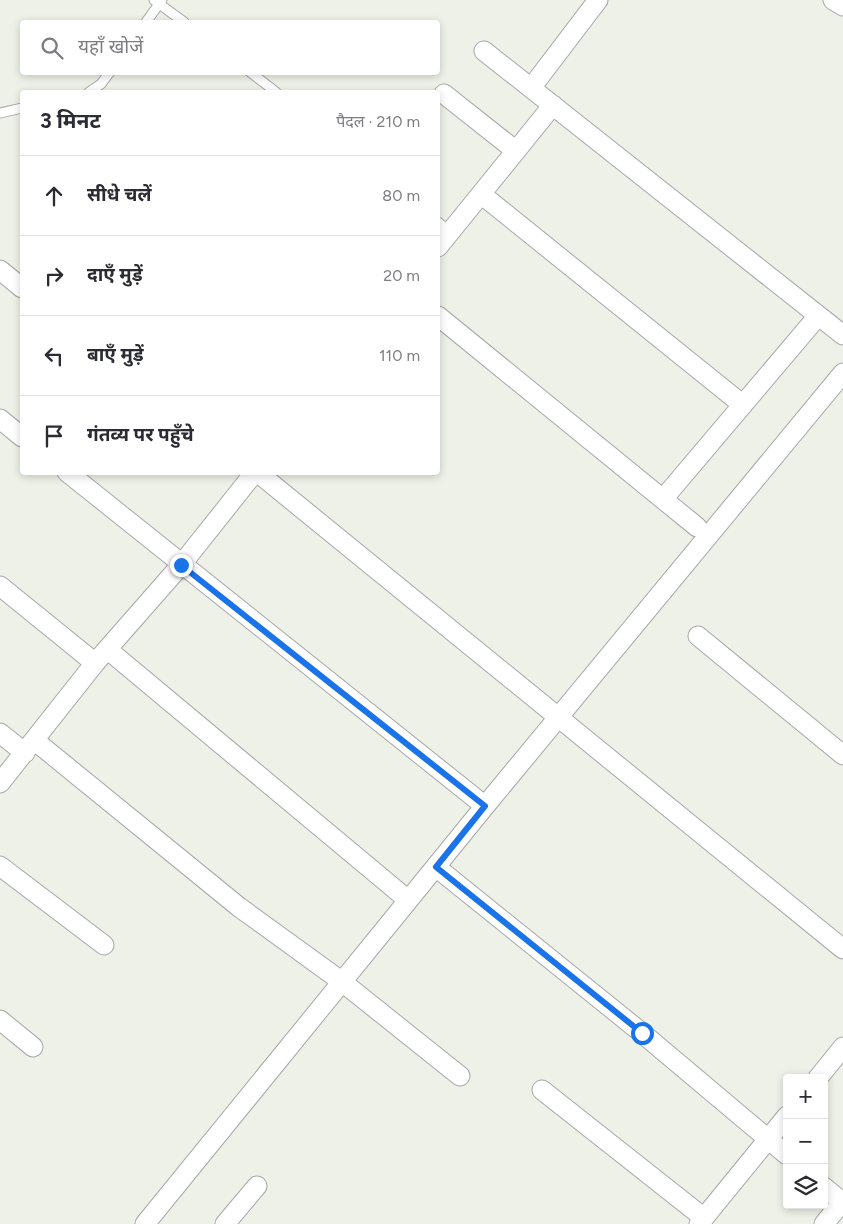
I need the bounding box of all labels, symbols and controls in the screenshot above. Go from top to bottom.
search box [20,20,440,75]
icon: search [38,34,66,62]
text: यहाँ खोजें [78,35,143,58]
text: 3 मिनट [40,108,101,133]
text: पैदल · 210 m [336,112,420,131]
icon: ahead [40,182,68,210]
text: सीधे चलें [87,183,151,206]
text: 80 m [382,186,420,205]
icon: right [40,262,68,290]
text: दाएँ मुड़ें [87,263,143,286]
text: 20 m [383,266,420,285]
icon: left [40,342,68,370]
text: बाएँ मुड़ें [87,343,144,366]
text: 110 m [379,346,420,365]
icon: arrive [40,422,68,450]
text: गंतव्य पर पहुँचे [87,423,194,446]
route end [170,554,193,577]
route start [631,1022,654,1045]
map controls [783,1074,828,1209]
button: + [783,1074,828,1119]
button: − [783,1119,828,1164]
button: layers [783,1164,828,1209]

